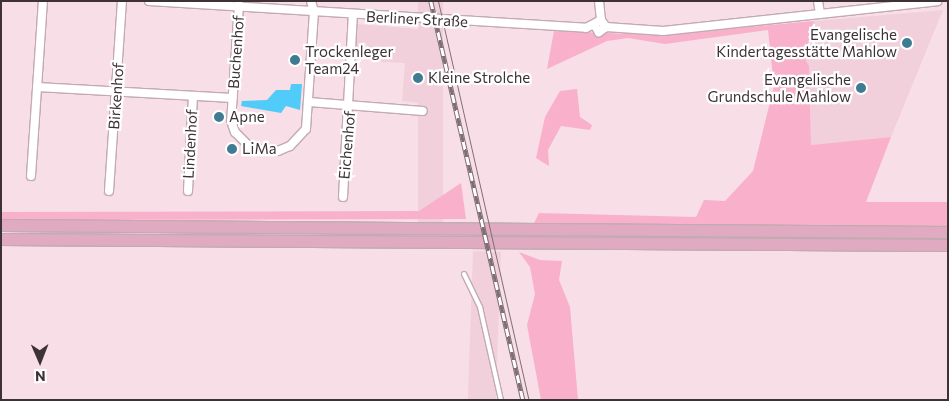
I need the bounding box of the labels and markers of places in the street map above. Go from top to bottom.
place label: Evangelische Kindertagesstätte Mahlow [716,25,897,60]
marker: Evangelische Kindertagesstätte Mahlow [901,37,913,49]
place label: Trockenleger Team24 [305,42,393,77]
marker: Trockenleger Team24 [289,54,301,66]
place label: Kleine Strolche [428,69,530,87]
place label: Evangelische Grundschule Mahlow [707,70,851,105]
marker: Kleine Strolche [412,72,424,84]
marker: Evangelische Grundschule Mahlow [855,82,867,94]
place label: Apne [229,108,265,126]
marker: Apne [213,111,225,123]
place label: LiMa [242,140,276,158]
marker: LiMa [226,143,238,155]

